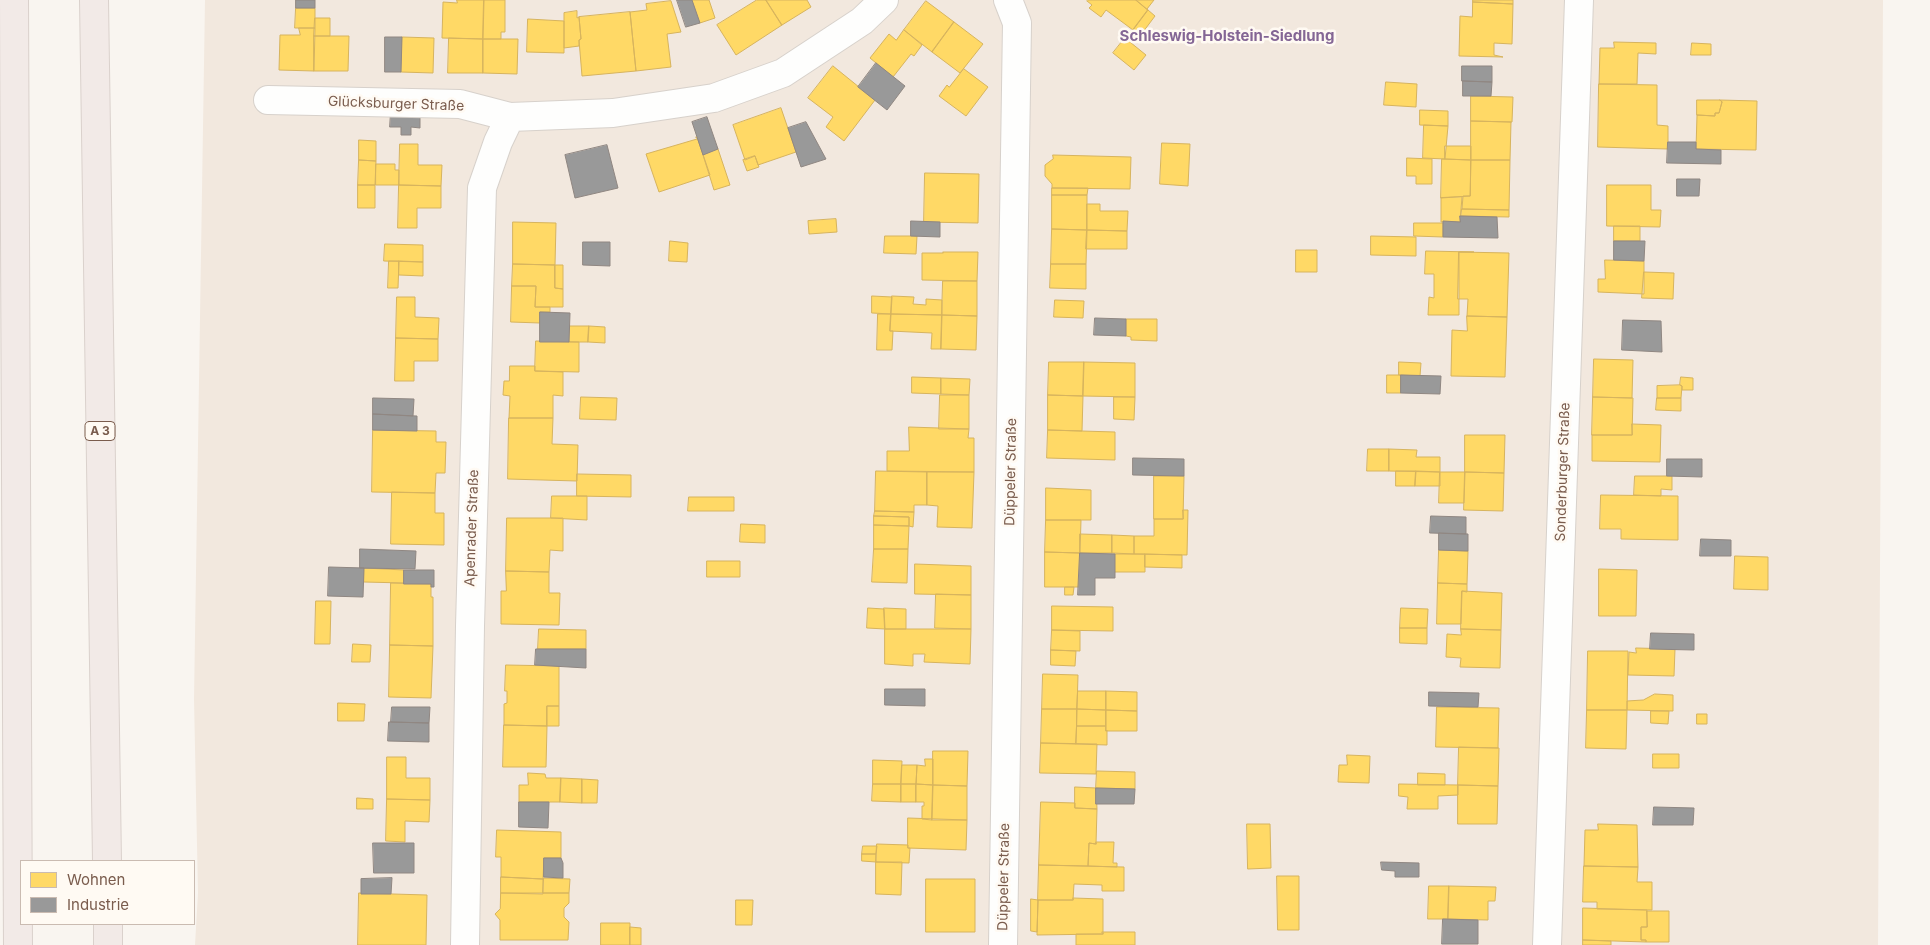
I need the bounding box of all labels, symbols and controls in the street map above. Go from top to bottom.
district label: Schleswig-Holstein-Siedlung [1120,27,1334,45]
street label: Glücksburger Straße [327,93,465,115]
street label: Sonderburger Straße [1552,402,1574,542]
street label: Düppeler Straße [1002,418,1020,526]
road number: A 3 [85,422,115,441]
street label: Apenrader Straße [462,469,482,587]
street label: Düppeler Straße [995,823,1013,931]
legend [20,860,195,925]
text: Wohnen [67,870,125,889]
text: Industrie [67,895,129,914]

